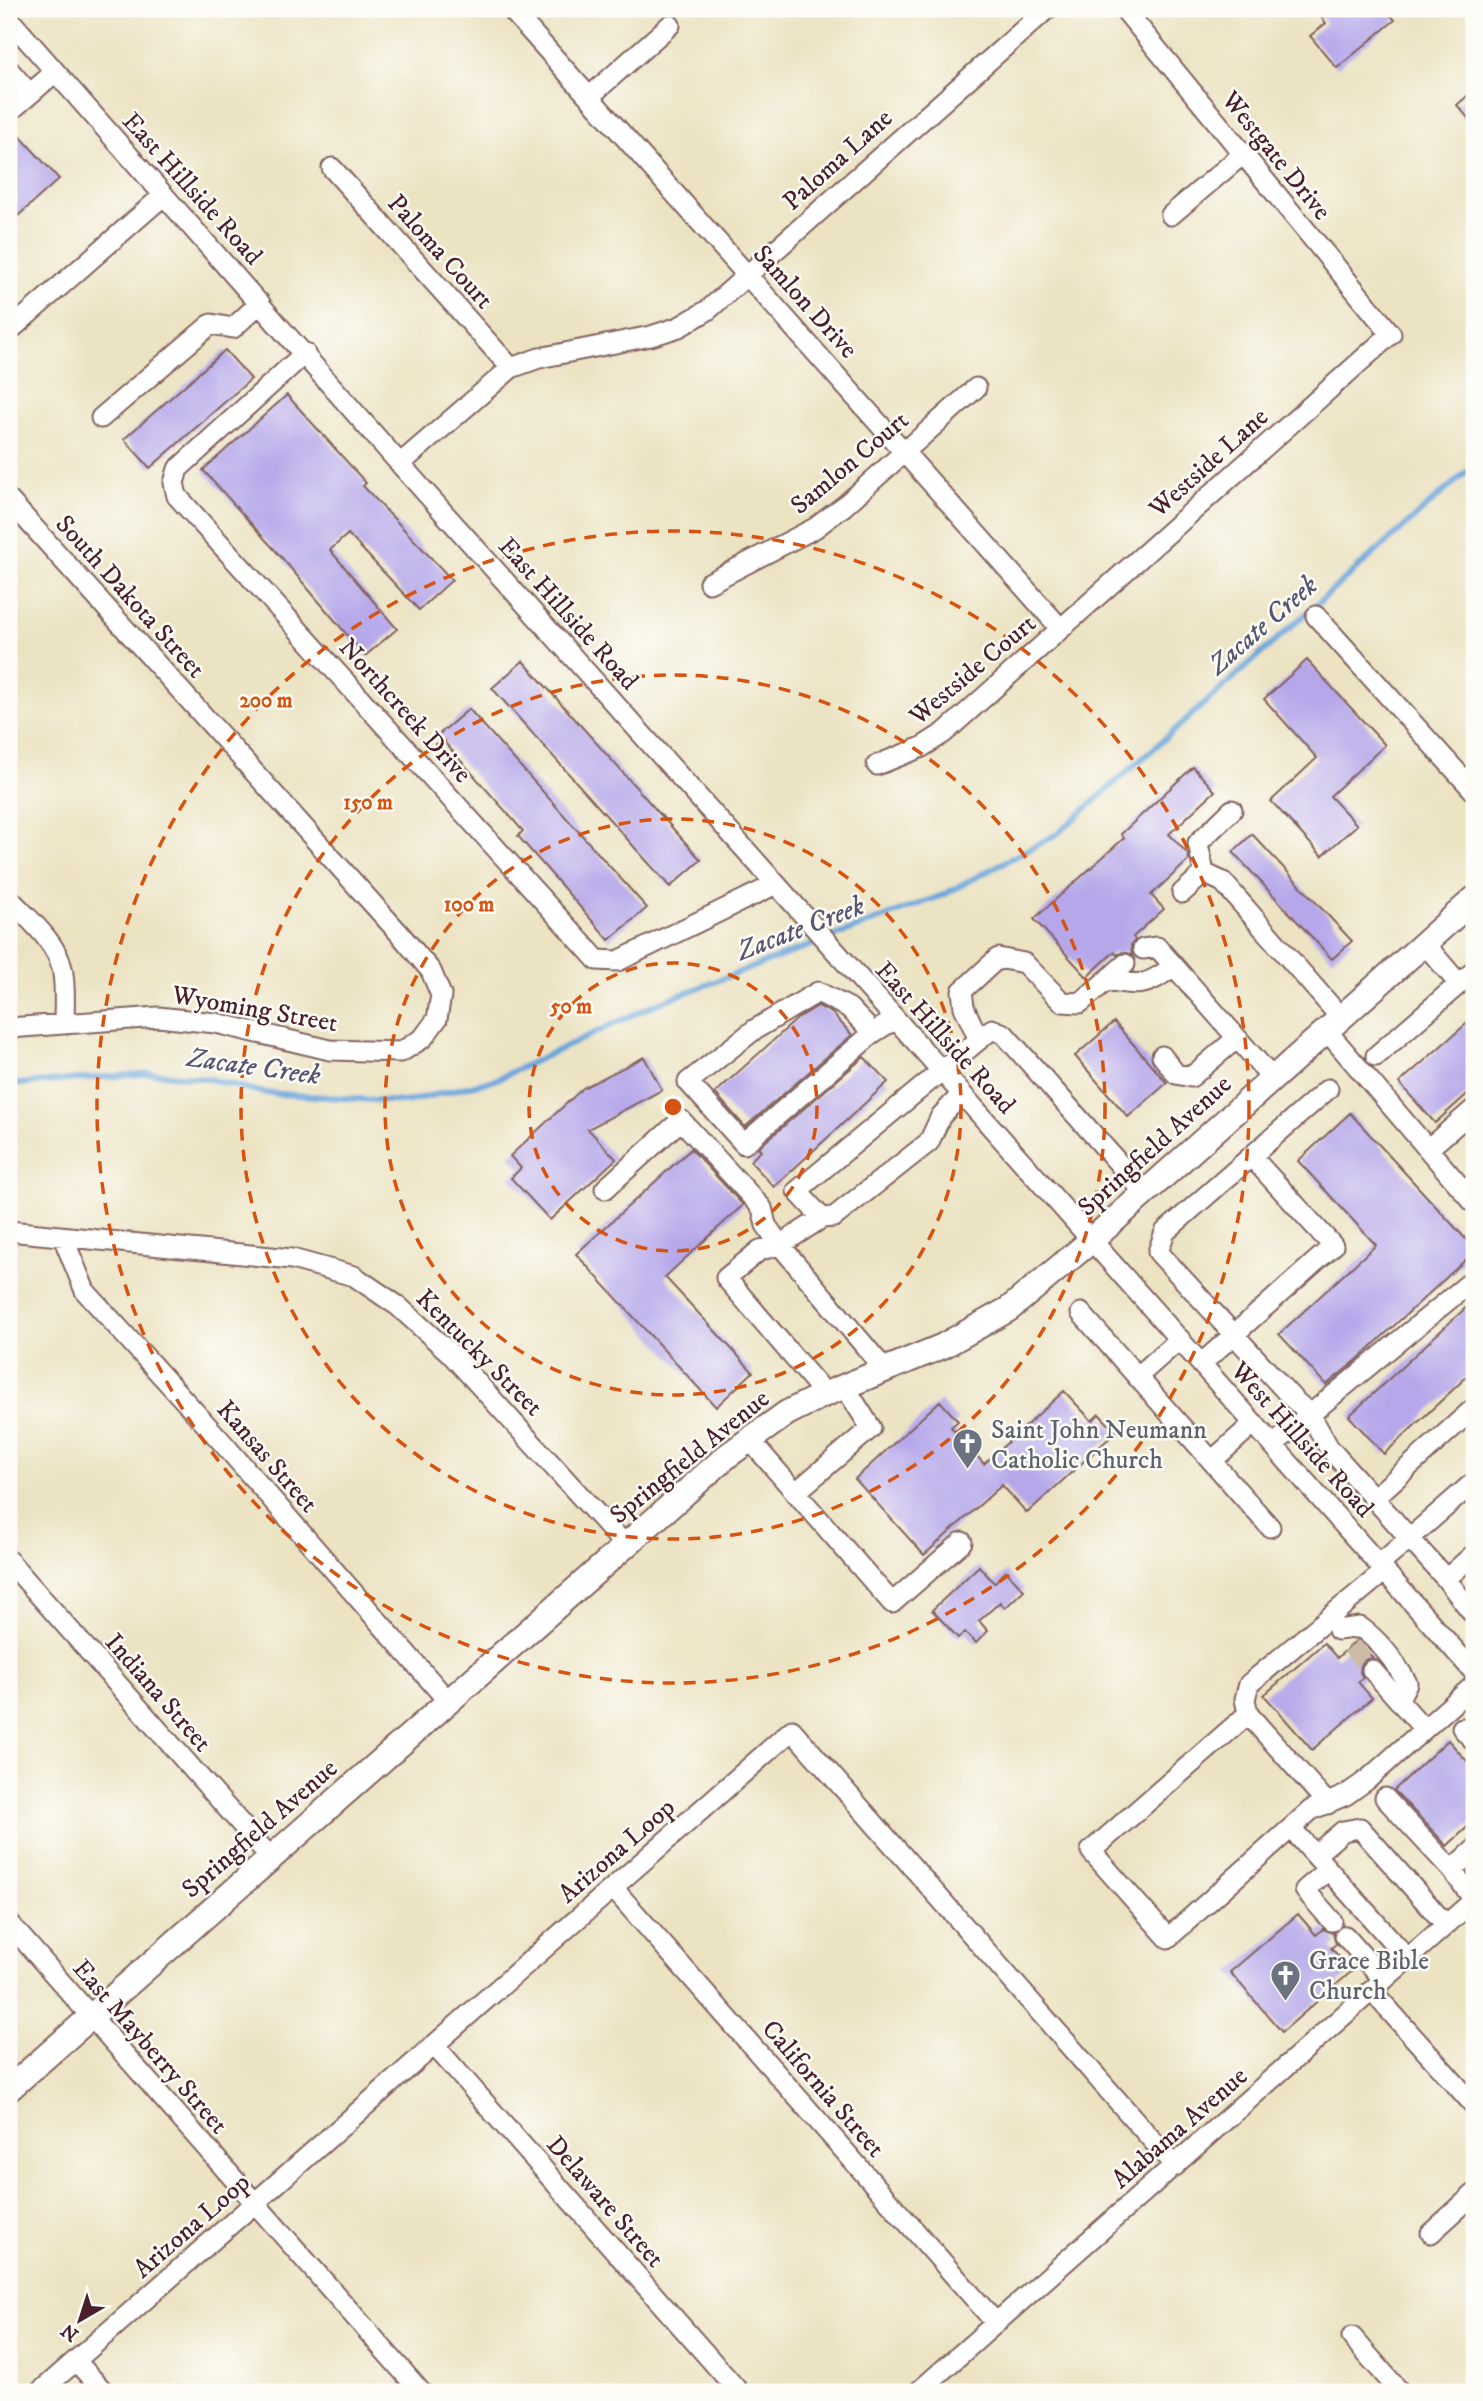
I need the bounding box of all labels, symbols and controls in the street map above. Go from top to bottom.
street label: Westgate Drive [1213,84,1338,227]
street label: Paloma Lane [776,102,900,218]
street label: East Hillside Road [114,106,269,272]
street label: Paloma Court [380,188,500,316]
street label: Samlon Drive [745,238,865,366]
street label: Westside Lane [1142,401,1275,526]
street label: Samlon Court [784,404,916,522]
street label: South Dakota Street [48,508,212,686]
street label: East Hillside Road [490,531,645,697]
water label: Zacate Creek [1199,568,1325,684]
street label: Westside Court [902,608,1043,733]
street label: Northcreek Drive [331,632,479,790]
text: 200 m [239,688,293,714]
text: 150 m [343,790,393,816]
water label: Zacate Creek [730,888,870,969]
text: 100 m [444,892,494,918]
street label: East Hillside Road [867,955,1022,1121]
street label: Wyoming Street [168,978,340,1040]
text: 50 m [549,994,592,1020]
water label: Zacate Creek [183,1040,323,1093]
street label: Springfield Avenue [1071,1068,1239,1224]
centre of rings [661,1095,685,1119]
street label: Kentucky Street [408,1282,550,1424]
street label: West Hillside Road [1223,1354,1381,1525]
street label: Springfield Avenue [603,1383,776,1532]
street label: Kansas Street [209,1394,325,1520]
place label: Saint John Neumann Catholic Church [991,1414,1207,1477]
church icon: Saint John Neumann Catholic Church [951,1427,985,1471]
street label: Indiana Street [97,1627,218,1759]
street label: Springfield Avenue [175,1752,345,1906]
street label: Arizona Loop [552,1791,682,1911]
place label: Grace Bible Church [1309,1945,1429,2008]
street label: East Mayberry Street [65,1953,235,2141]
church icon: Grace Bible Church [1269,1958,1303,2002]
street label: California Street [754,2013,892,2165]
street label: Alabama Avenue [1105,2060,1255,2196]
street label: Delaware Street [539,2129,671,2275]
street label: Arizona Loop [127,2166,257,2286]
north arrow [46,2286,116,2356]
text: N [57,2318,84,2346]

